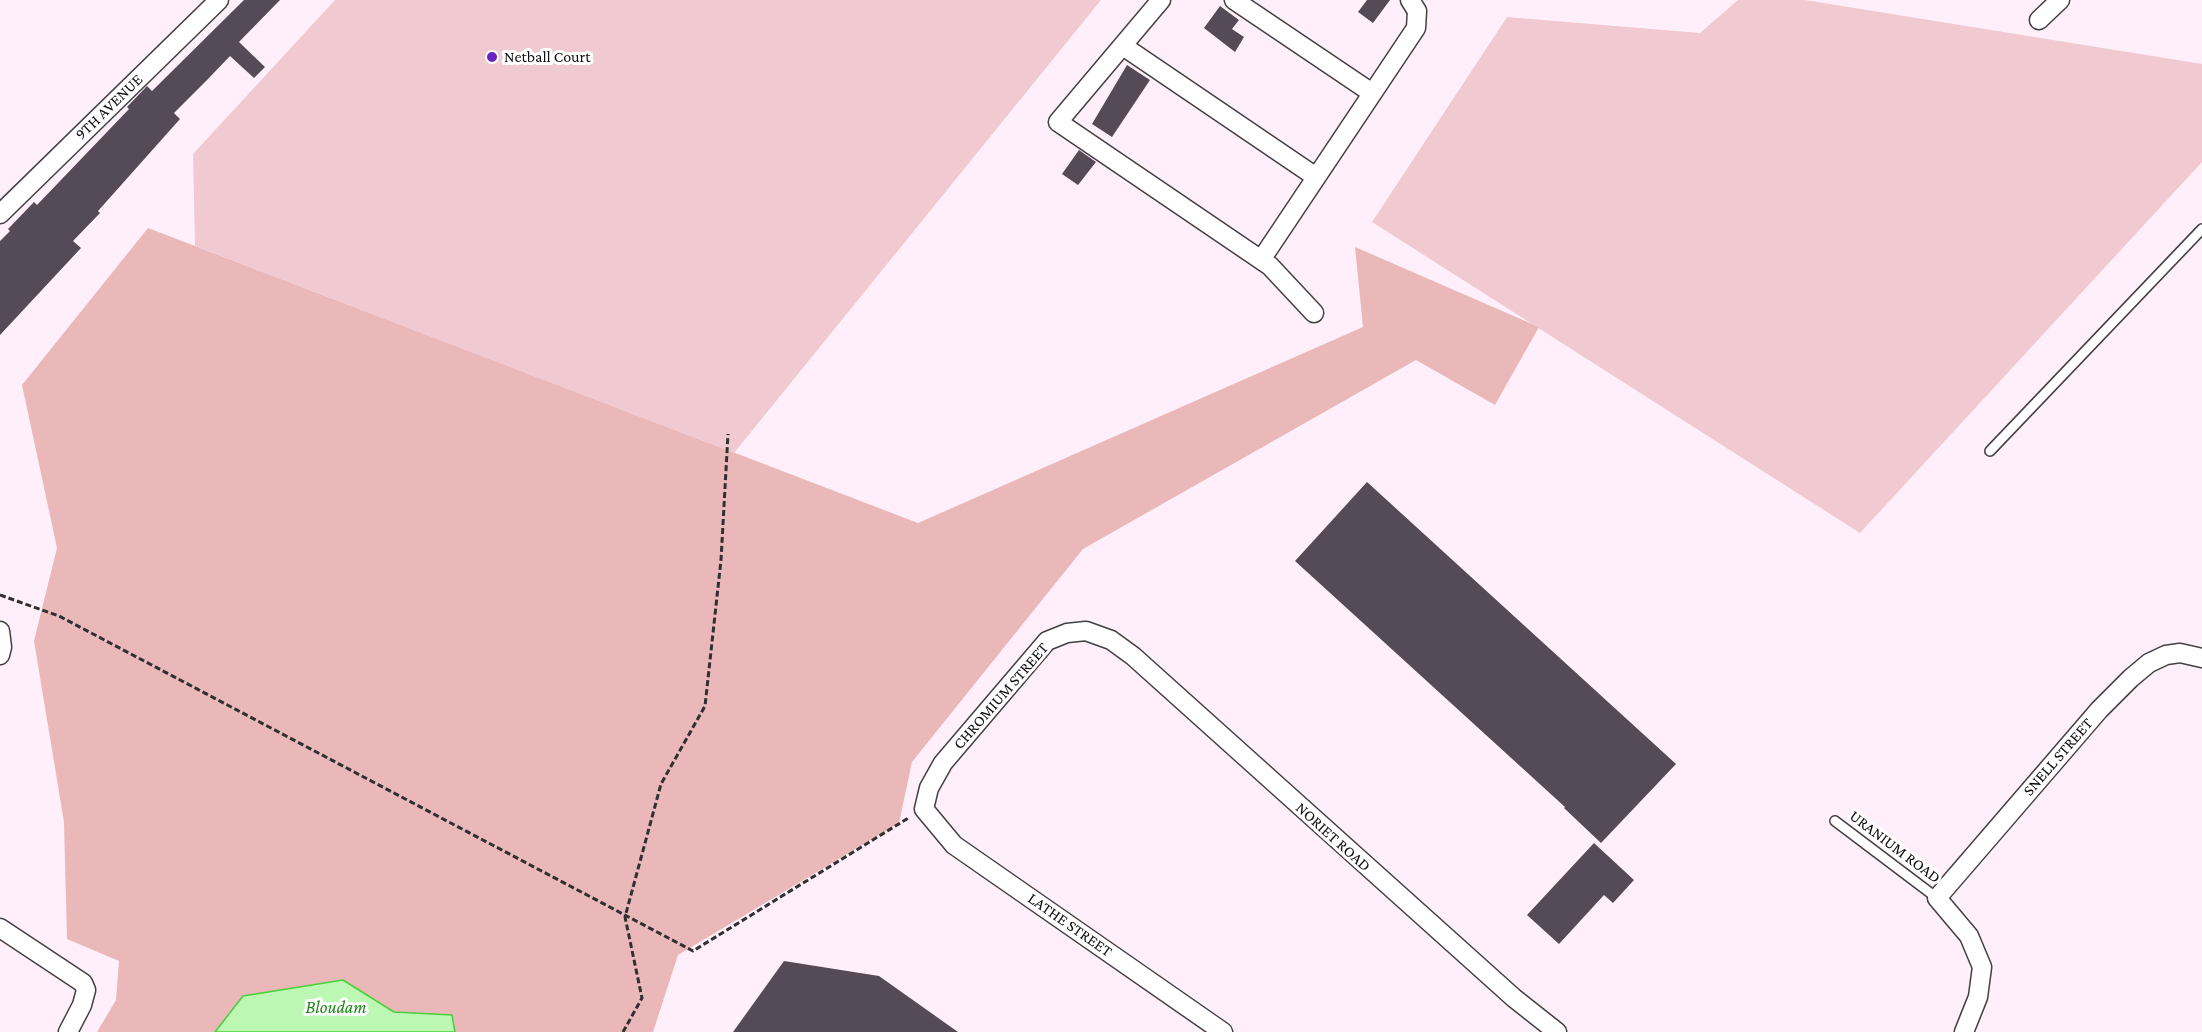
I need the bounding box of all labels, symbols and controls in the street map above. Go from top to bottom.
place label: Netball Court [504,47,591,67]
marker: Netball Court [485,50,499,64]
street label: 9TH AVENUE [71,70,147,144]
street label: CHROMIUM STREET [949,639,1053,753]
street label: SNELL STREET [2019,714,2097,800]
street label: NORIET ROAD [1291,798,1375,876]
street label: URANIUM ROAD [1846,807,1944,887]
street label: LATHE STREET [1024,889,1116,961]
water label: Bloudam [305,996,367,1018]

